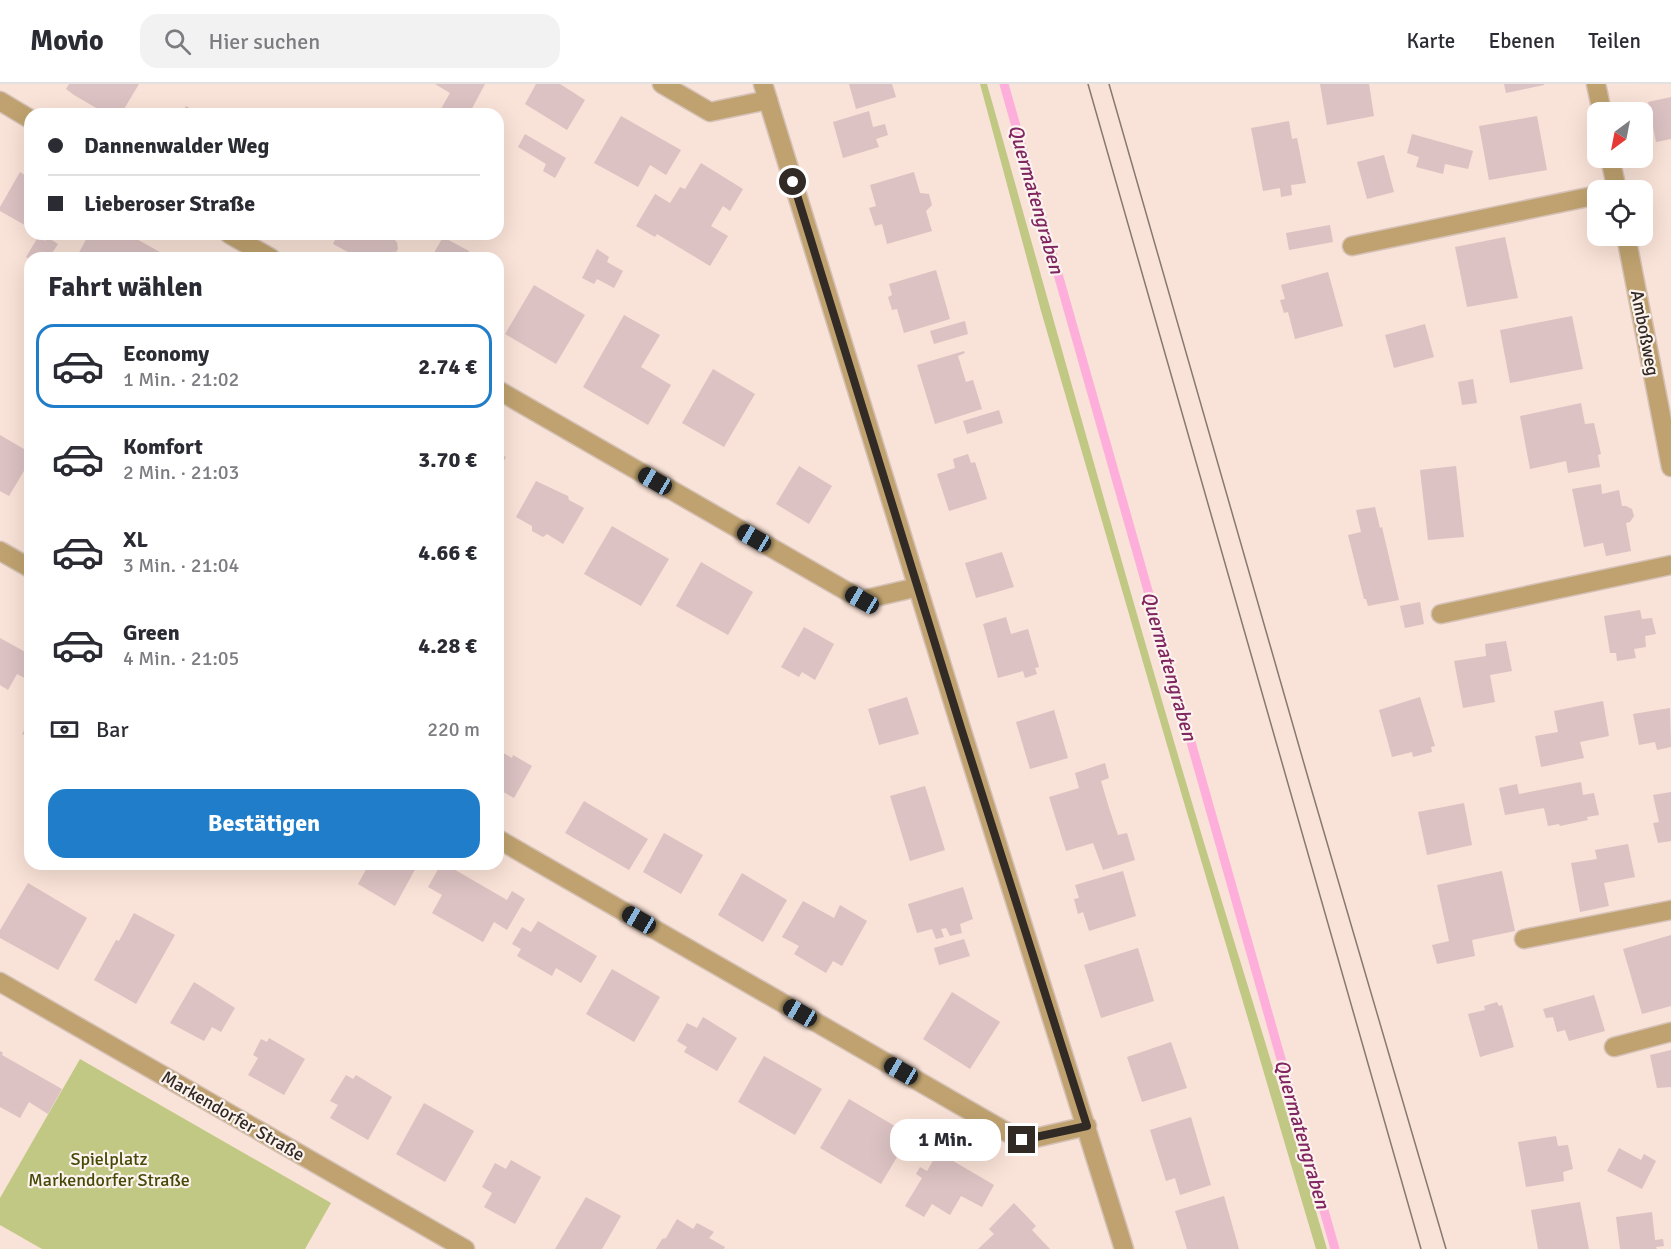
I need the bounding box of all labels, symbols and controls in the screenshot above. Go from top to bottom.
search box [140,14,560,68]
text: Movio [30,24,104,58]
icon: search [161,25,194,58]
text: Hier suchen [209,28,320,55]
text: Karte [1406,28,1455,54]
text: Ebenen [1488,28,1555,54]
text: Teilen [1588,28,1641,54]
north arrow [1587,102,1653,168]
map controls [1587,102,1653,246]
water label: Quermatengraben [1003,121,1070,278]
text: Dannenwalder Weg [84,132,269,159]
route start [779,168,806,195]
button: locate [1587,180,1653,246]
text: Lieberoser Straße [84,190,255,217]
text: Fahrt wählen [48,271,203,304]
street label: Amboßweg [1626,288,1664,378]
icon: car [51,339,105,393]
text: Economy [123,340,209,367]
text: 2.74 € [418,353,477,380]
text: 1 Min. · 21:02 [123,367,239,392]
icon: car [51,432,105,486]
text: Komfort [123,433,203,460]
text: 3.70 € [418,446,477,473]
text: 2 Min. · 21:03 [123,460,239,485]
car [635,464,675,498]
car [734,521,774,555]
icon: car [51,525,105,579]
text: XL [123,526,148,553]
text: 4.66 € [418,539,477,566]
text: 3 Min. · 21:04 [123,553,239,578]
car [842,583,882,617]
water label: Quermatengraben [1136,588,1203,745]
icon: car [51,618,105,672]
text: Green [123,619,180,646]
text: 4.28 € [418,632,477,659]
text: 4 Min. · 21:05 [123,646,239,671]
icon: cash [48,713,81,746]
text: Bar [96,716,129,743]
text: 220 m [427,717,480,742]
button: Bestätigen [48,789,480,858]
car [619,903,659,937]
car [780,996,820,1030]
car [881,1054,921,1088]
water label: Quermatengraben [1269,1056,1336,1213]
street label: Markendorfer Straße [158,1066,308,1166]
callout: 1 Min. [890,1119,1001,1161]
route end [1008,1126,1035,1153]
text: 1 Min. [918,1127,973,1152]
park label: Spielplatz Markendorfer Straße [28,1148,190,1191]

